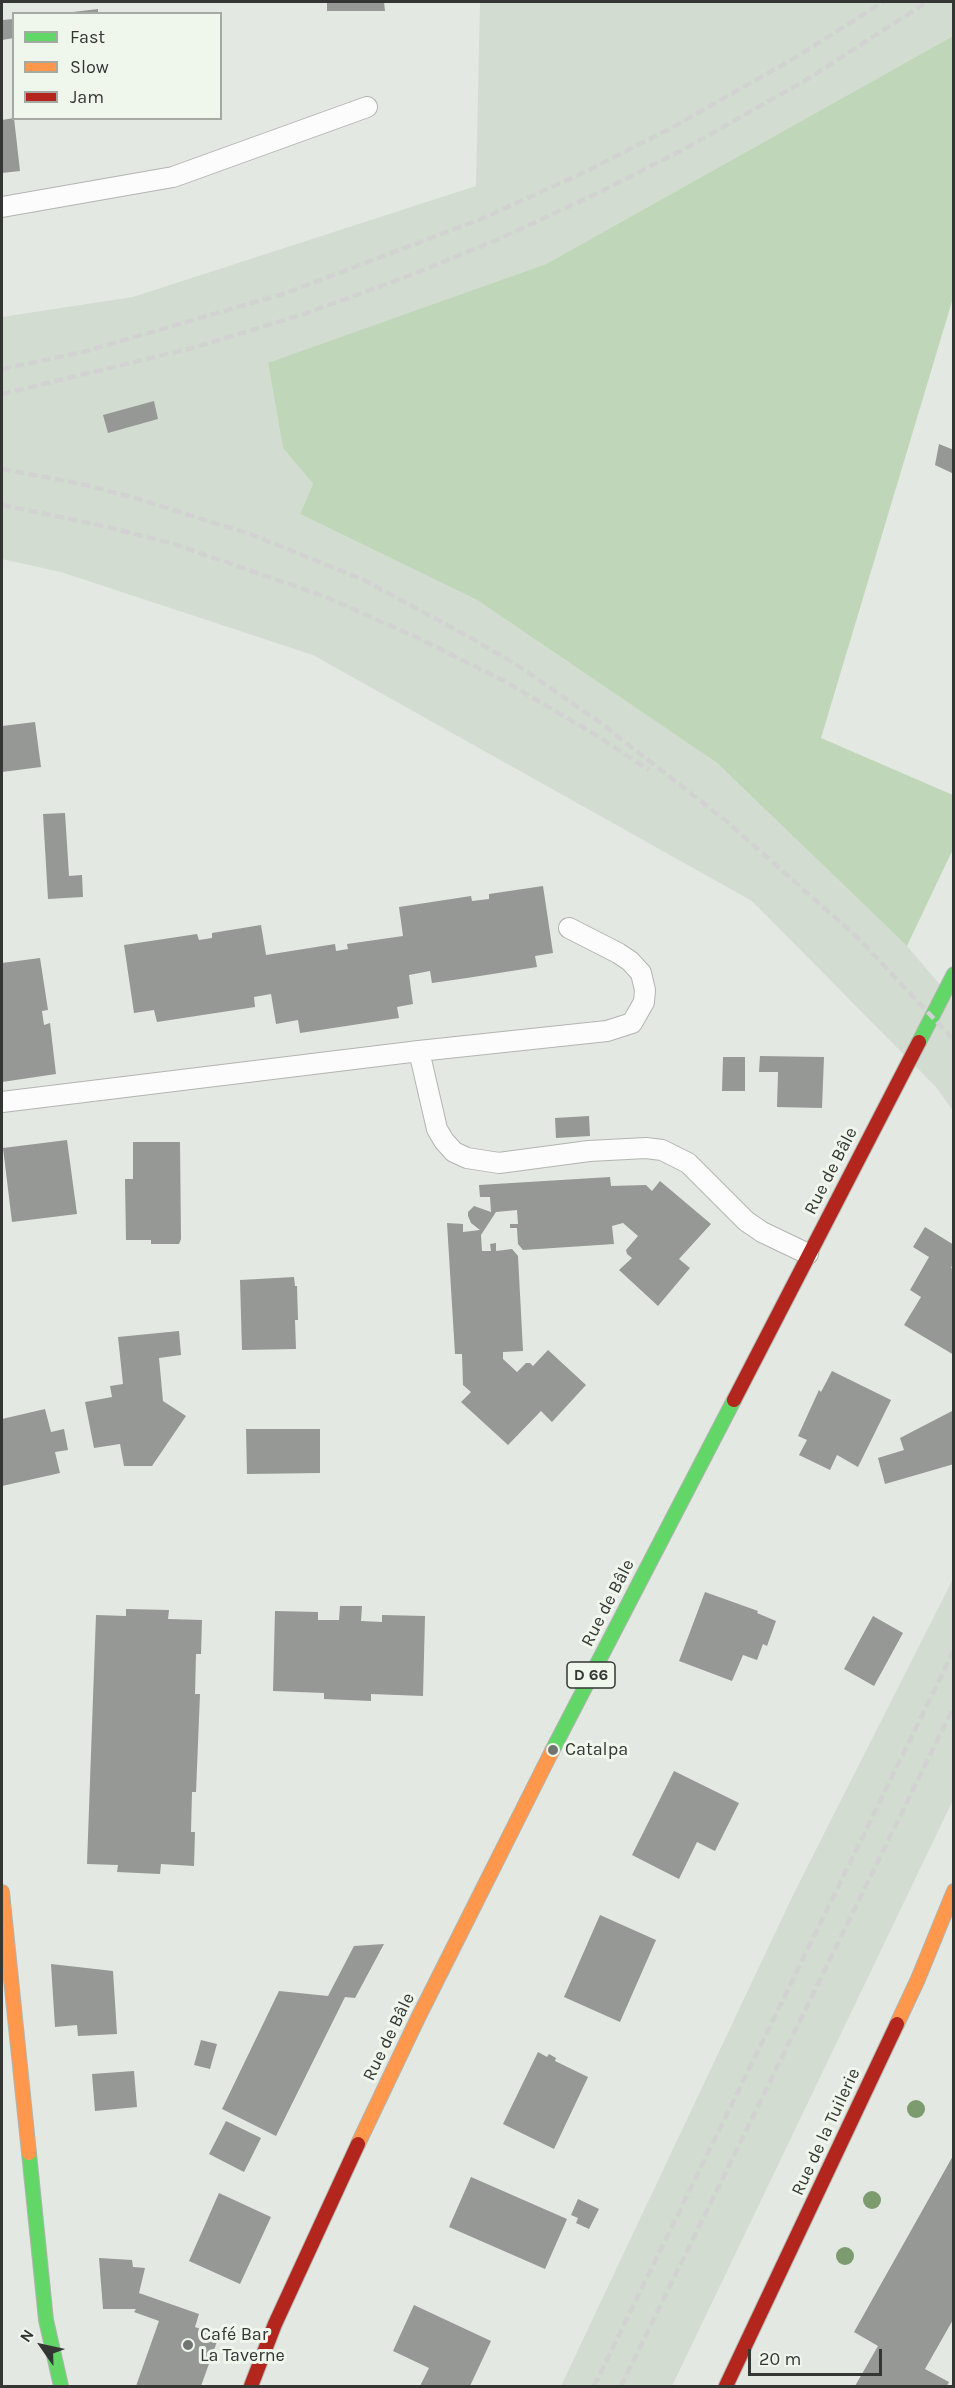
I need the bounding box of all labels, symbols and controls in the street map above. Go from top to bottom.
legend [12,12,222,120]
text: Fast [70,26,105,48]
text: Slow [70,56,109,78]
text: Jam [70,86,104,108]
street label: Rue de Bâle [800,1124,862,1218]
street label: Rue de Bâle [577,1556,639,1650]
road number: D 66 [567,1662,615,1688]
place label: Catalpa [565,1739,628,1761]
marker: Catalpa [546,1743,560,1757]
street label: Rue de Bâle [358,1990,420,2084]
street label: Rue de la Tuilerie [787,2065,865,2199]
north arrow [12,2316,72,2376]
place label: Café Bar La Taverne [200,2324,285,2366]
text: N [16,2326,38,2346]
scale bar [751,2337,884,2375]
marker: Café Bar La Taverne [181,2338,195,2352]
text: 20 m [759,2348,801,2370]

